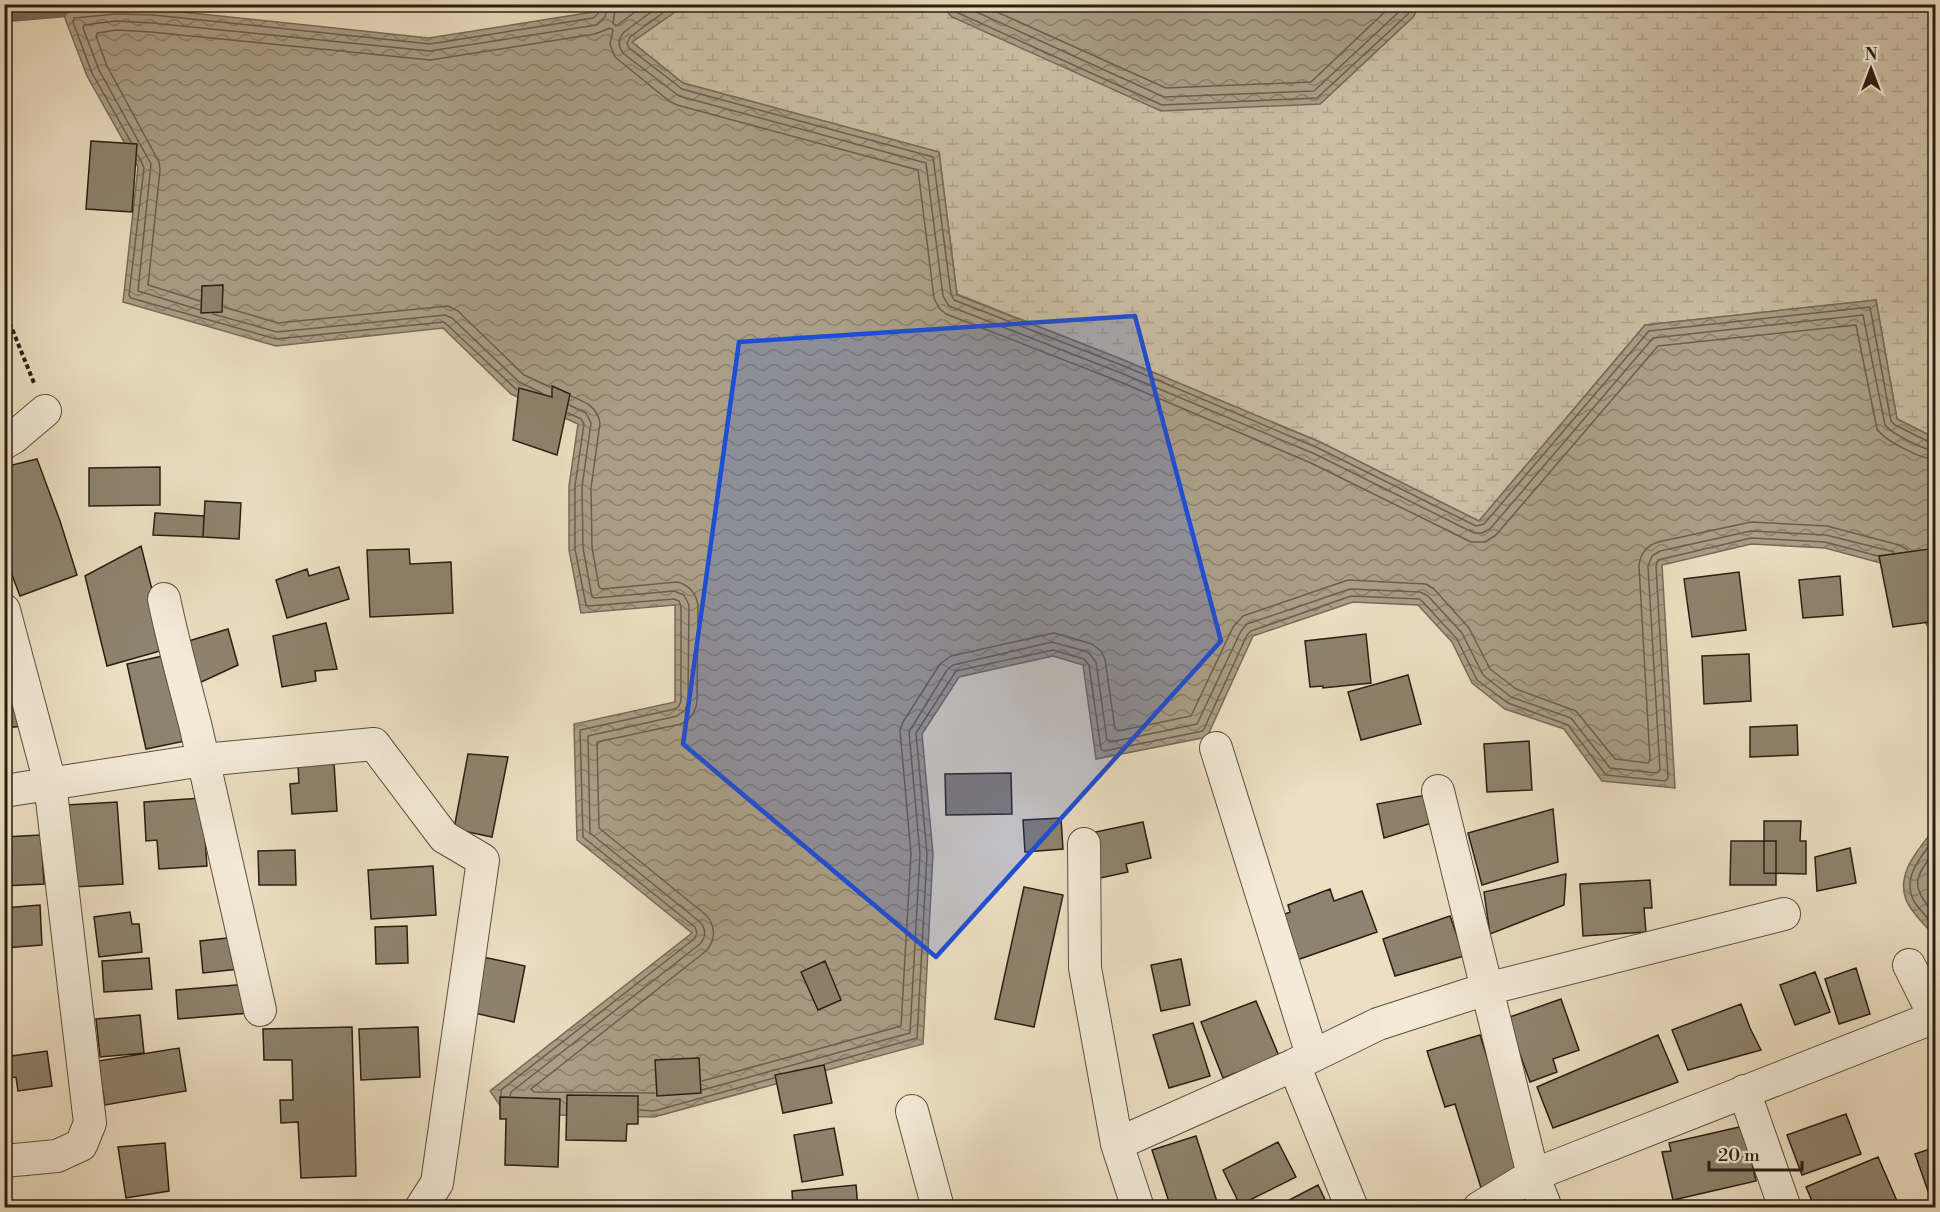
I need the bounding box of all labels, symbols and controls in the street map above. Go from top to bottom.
north arrow [1841,39,1901,99]
text: N [1865,45,1878,65]
scale bar [1709,1134,1802,1172]
text: 20 m [1718,1144,1760,1167]

